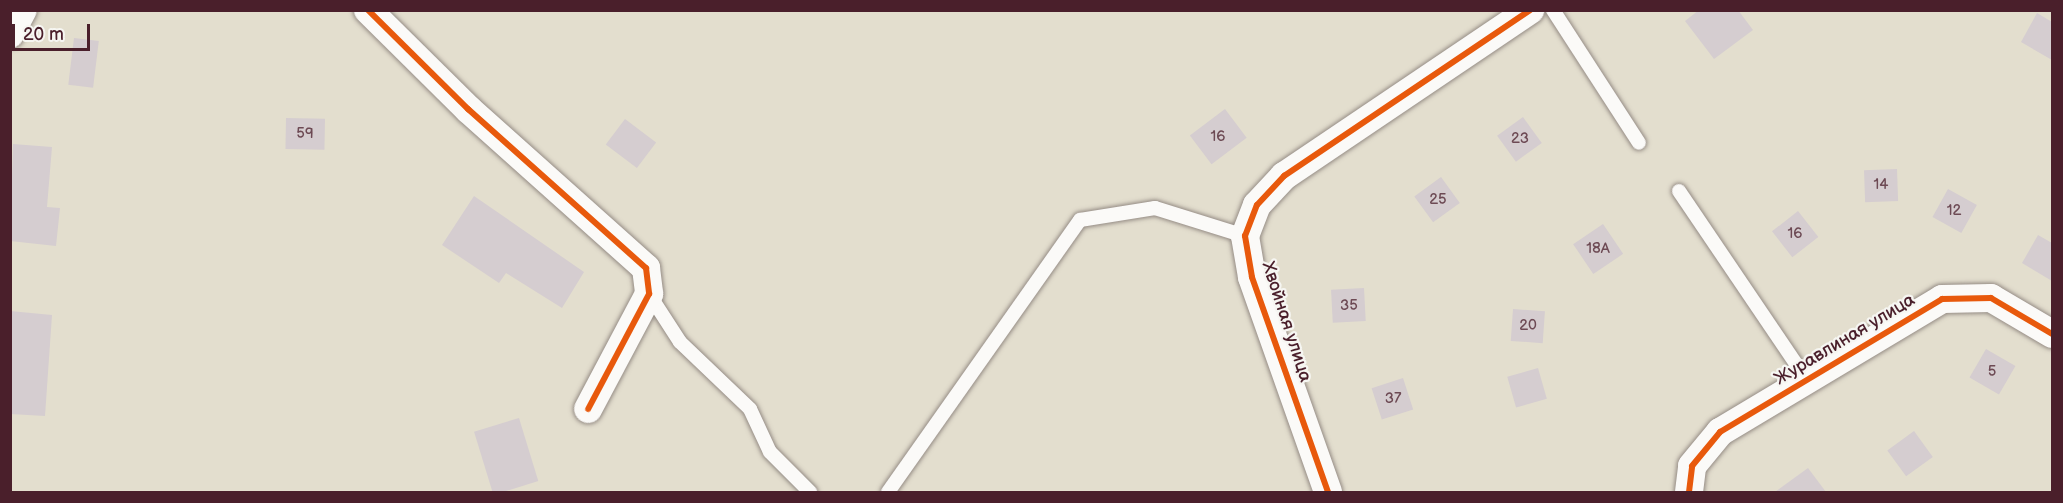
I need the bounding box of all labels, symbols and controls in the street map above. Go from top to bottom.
scale bar [15,12,93,50]
text: 20 m [23,24,64,45]
house number: 59 [296,125,314,143]
house number: 16 [1211,128,1225,146]
house number: 23 [1511,130,1529,148]
house number: 14 [1874,176,1888,194]
house number: 25 [1429,191,1447,209]
house number: 12 [1947,202,1961,220]
house number: 16 [1788,225,1802,243]
house number: 18А [1586,240,1610,258]
street label: Хвойная улица [1256,259,1316,385]
street label: Журавлиная улица [1771,290,1919,390]
house number: 35 [1340,297,1358,315]
house number: 20 [1519,317,1537,335]
house number: 5 [1988,363,1996,381]
house number: 37 [1385,390,1401,408]

